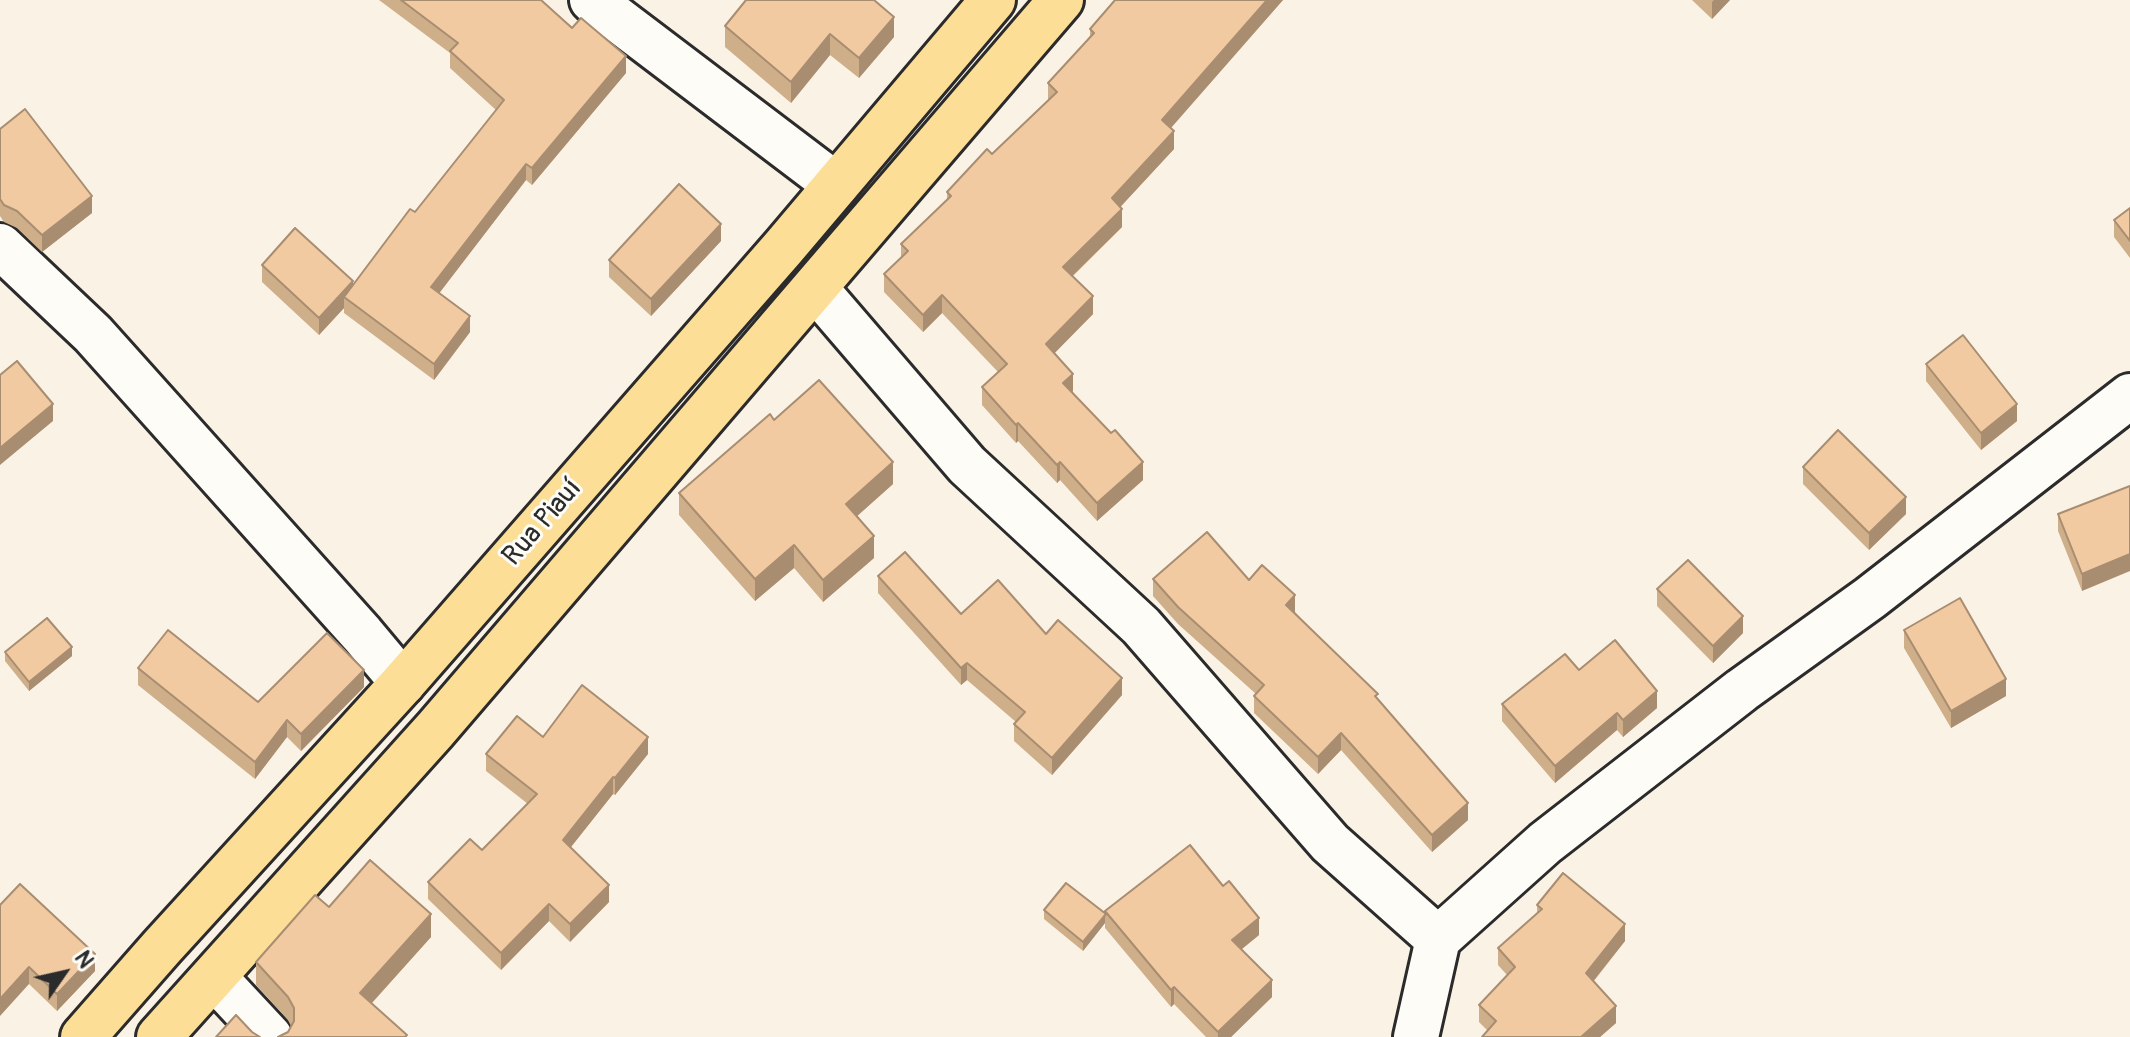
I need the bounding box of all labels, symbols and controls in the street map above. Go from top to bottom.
street label: Rua Piauí [496,473,590,573]
north arrow [24,933,104,1013]
text: N [68,946,100,974]

